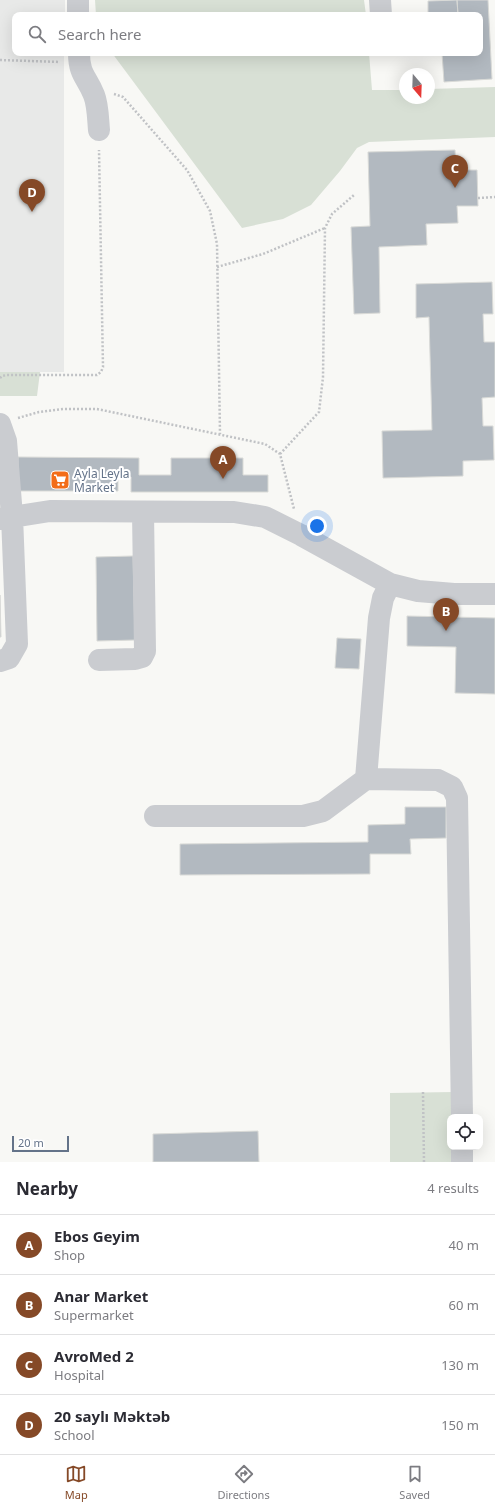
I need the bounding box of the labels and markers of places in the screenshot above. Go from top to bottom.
pin: C [442,155,468,188]
pin: D [19,179,45,212]
pin: A [210,446,236,479]
place label: Ayla Leyla Market [74,465,130,496]
supermarket icon: Ayla Leyla Market [49,469,71,491]
pin: B [433,598,459,631]

